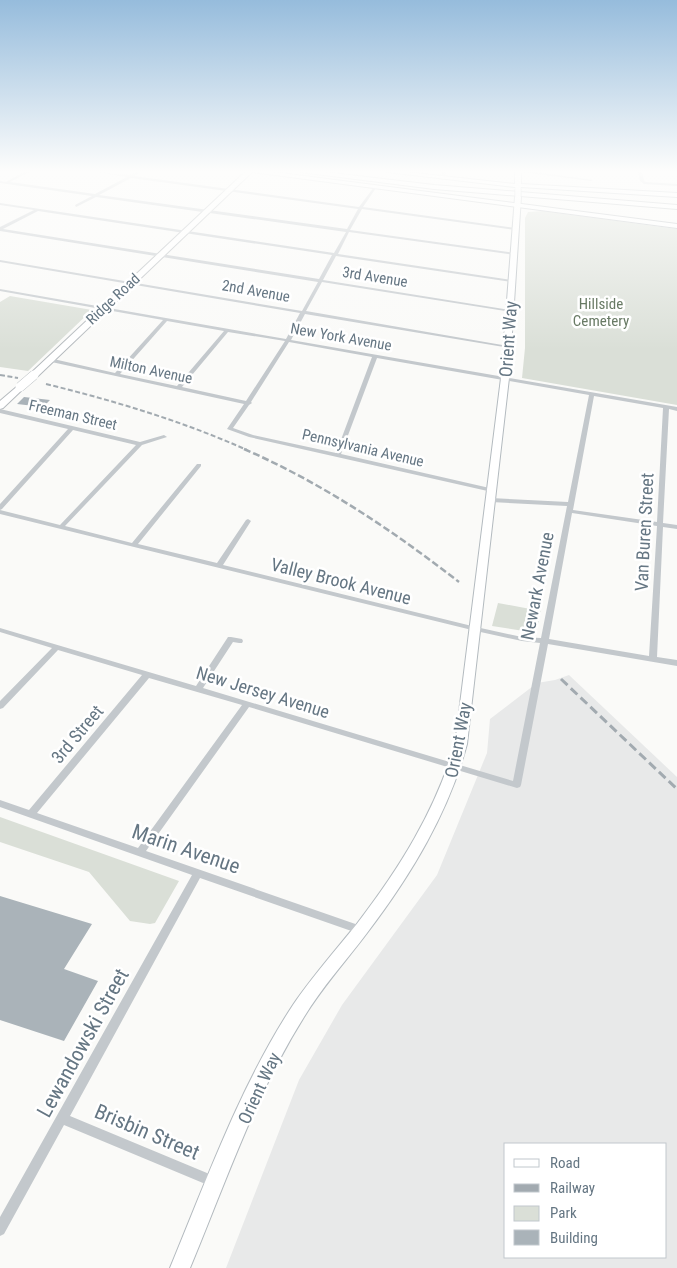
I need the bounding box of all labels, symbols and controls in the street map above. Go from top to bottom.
street label: 3rd Avenue [341,263,409,291]
street label: Ridge Road [82,270,144,328]
street label: 2nd Avenue [221,276,291,306]
park label: Hillside Cemetery [573,295,629,330]
street label: Orient Way [495,300,521,378]
street label: New York Avenue [289,319,393,355]
street label: Milton Avenue [108,352,194,388]
street label: Freeman Street [27,396,119,434]
street label: Pennsylvania Avenue [300,425,426,471]
street label: Van Buren Street [630,472,658,592]
street label: Newark Avenue [516,530,558,642]
street label: Valley Brook Avenue [269,553,413,609]
street label: New Jersey Avenue [194,662,332,722]
street label: Orient Way [440,700,476,780]
street label: 3rd Street [47,701,107,767]
street label: Marin Avenue [129,819,243,879]
street label: Lewandowski Street [32,964,134,1122]
street label: Orient Way [233,1048,285,1127]
street label: Brisbin Street [91,1099,203,1165]
legend [504,1143,667,1258]
text: Road [550,1154,580,1172]
text: Railway [550,1179,595,1197]
text: Park [550,1204,577,1222]
text: Building [550,1229,598,1247]

